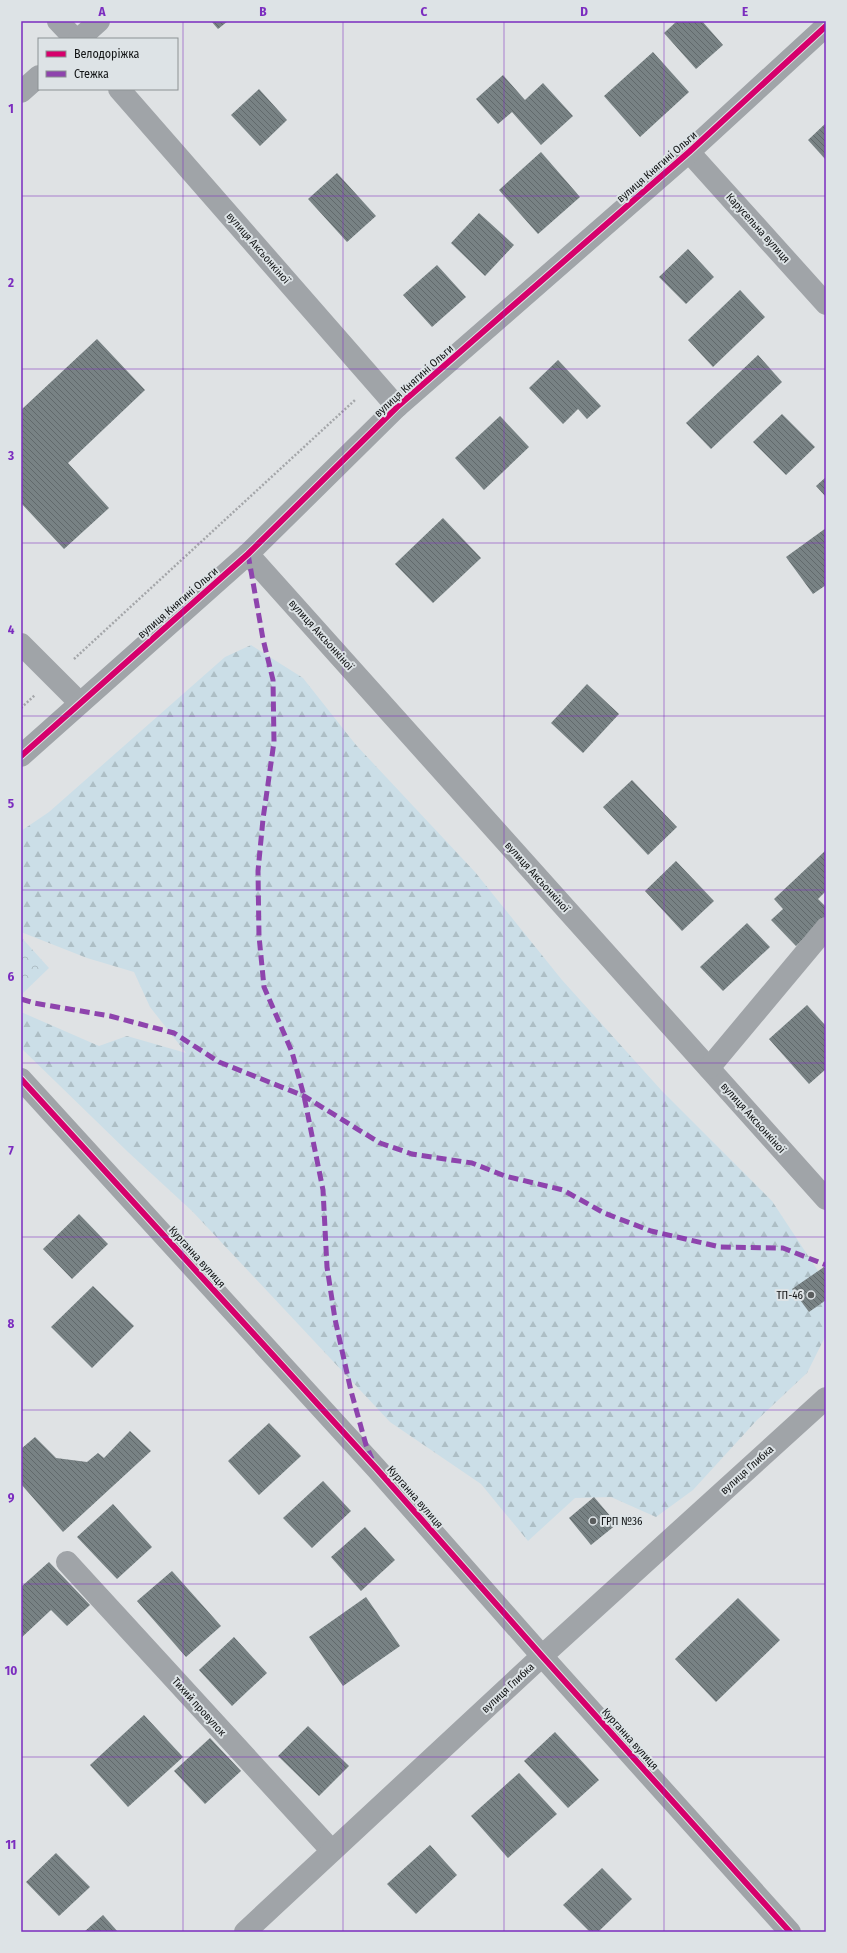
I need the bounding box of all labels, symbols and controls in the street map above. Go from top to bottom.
text: A [97,4,106,19]
text: B [259,4,267,19]
text: C [421,4,428,19]
text: D [580,4,588,19]
text: E [742,4,748,19]
legend [38,38,178,90]
text: Велодоріжка [74,47,140,61]
text: Стежка [74,67,109,81]
text: 1 [8,101,14,116]
street label: вулиця Княгині Ольги [614,129,700,205]
street label: Карусельна вулиця [723,190,793,266]
street label: вулиця Аксьонкіної [223,210,293,286]
text: 2 [7,275,14,290]
street label: вулиця Княгині Ольги [372,342,456,420]
text: 3 [7,448,14,463]
street label: вулиця Княгині Ольги [135,565,221,641]
street label: вулиця Аксьонкіної [286,597,356,673]
text: 4 [8,622,15,637]
text: 5 [8,796,14,811]
street label: вулиця Аксьонкіної [502,839,572,915]
text: 6 [8,969,15,984]
street label: вулиця Аксьонкіної [718,1080,788,1156]
text: 7 [8,1143,14,1158]
street label: Курганна вулиця [166,1223,228,1291]
place label: ТП-46 [777,1289,804,1302]
marker: ТП-46 [806,1290,816,1300]
text: 8 [8,1316,15,1331]
street label: вулиця Глибка [718,1443,776,1497]
street label: Курганна вулиця [384,1463,446,1531]
text: 9 [8,1490,15,1505]
place label: ГРП №36 [601,1515,643,1528]
marker: ГРП №36 [588,1516,598,1526]
street label: вулиця Глибка [479,1660,537,1716]
text: 10 [5,1663,17,1678]
street label: Тихий провулок [169,1675,229,1740]
street label: Курганна вулиця [599,1705,661,1773]
text: 11 [6,1837,16,1852]

